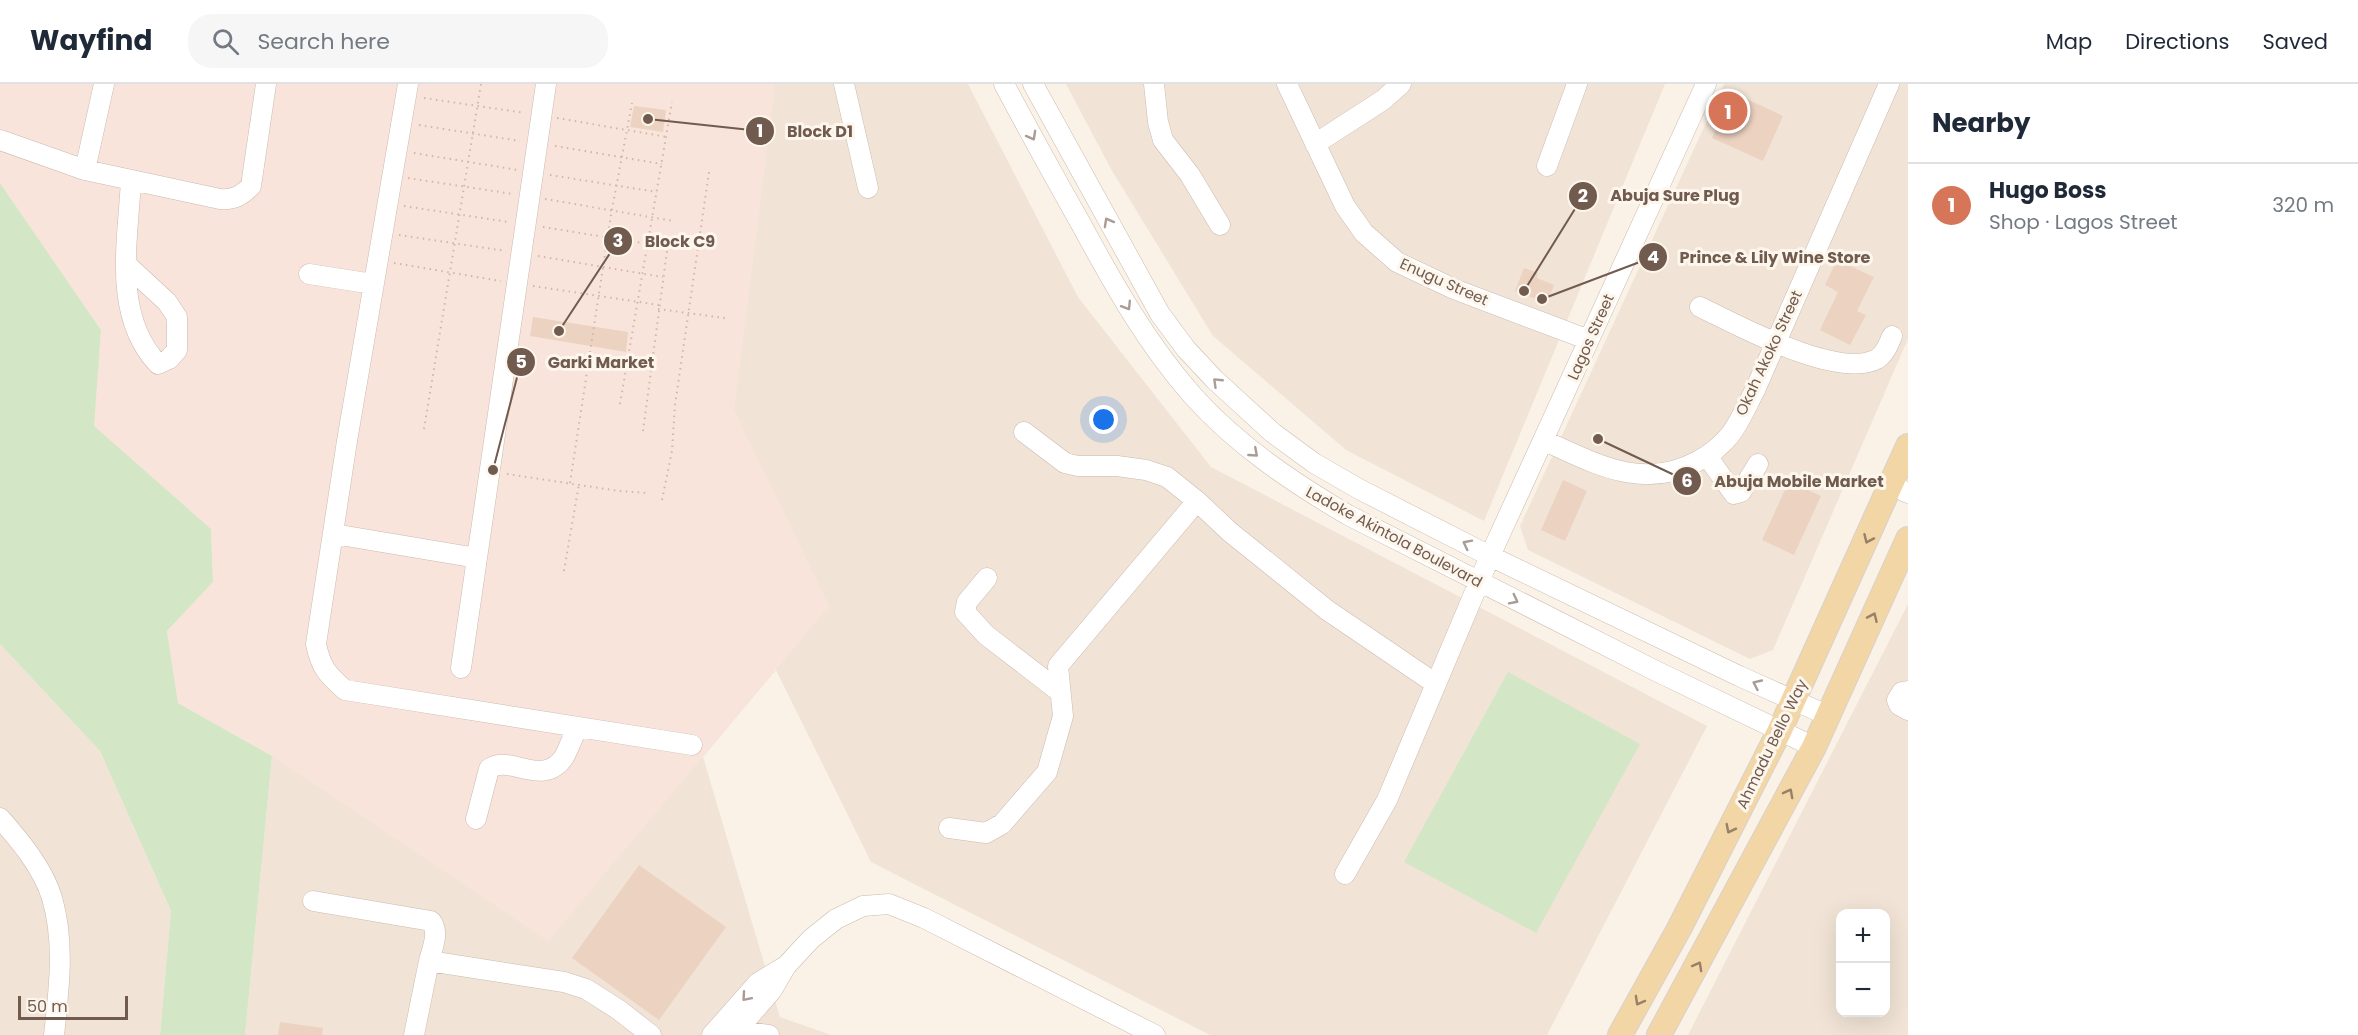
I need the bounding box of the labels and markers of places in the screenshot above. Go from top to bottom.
pin: 1 [1708,88,1748,134]
callout: Block D1 [745,114,865,148]
callout: Abuja Sure Plug [1568,179,1752,213]
callout: Block C9 [603,224,727,258]
callout: Prince & Lily Wine Store [1638,240,1882,274]
callout: Garki Market [506,345,667,379]
callout: Abuja Mobile Market [1672,464,1895,498]

